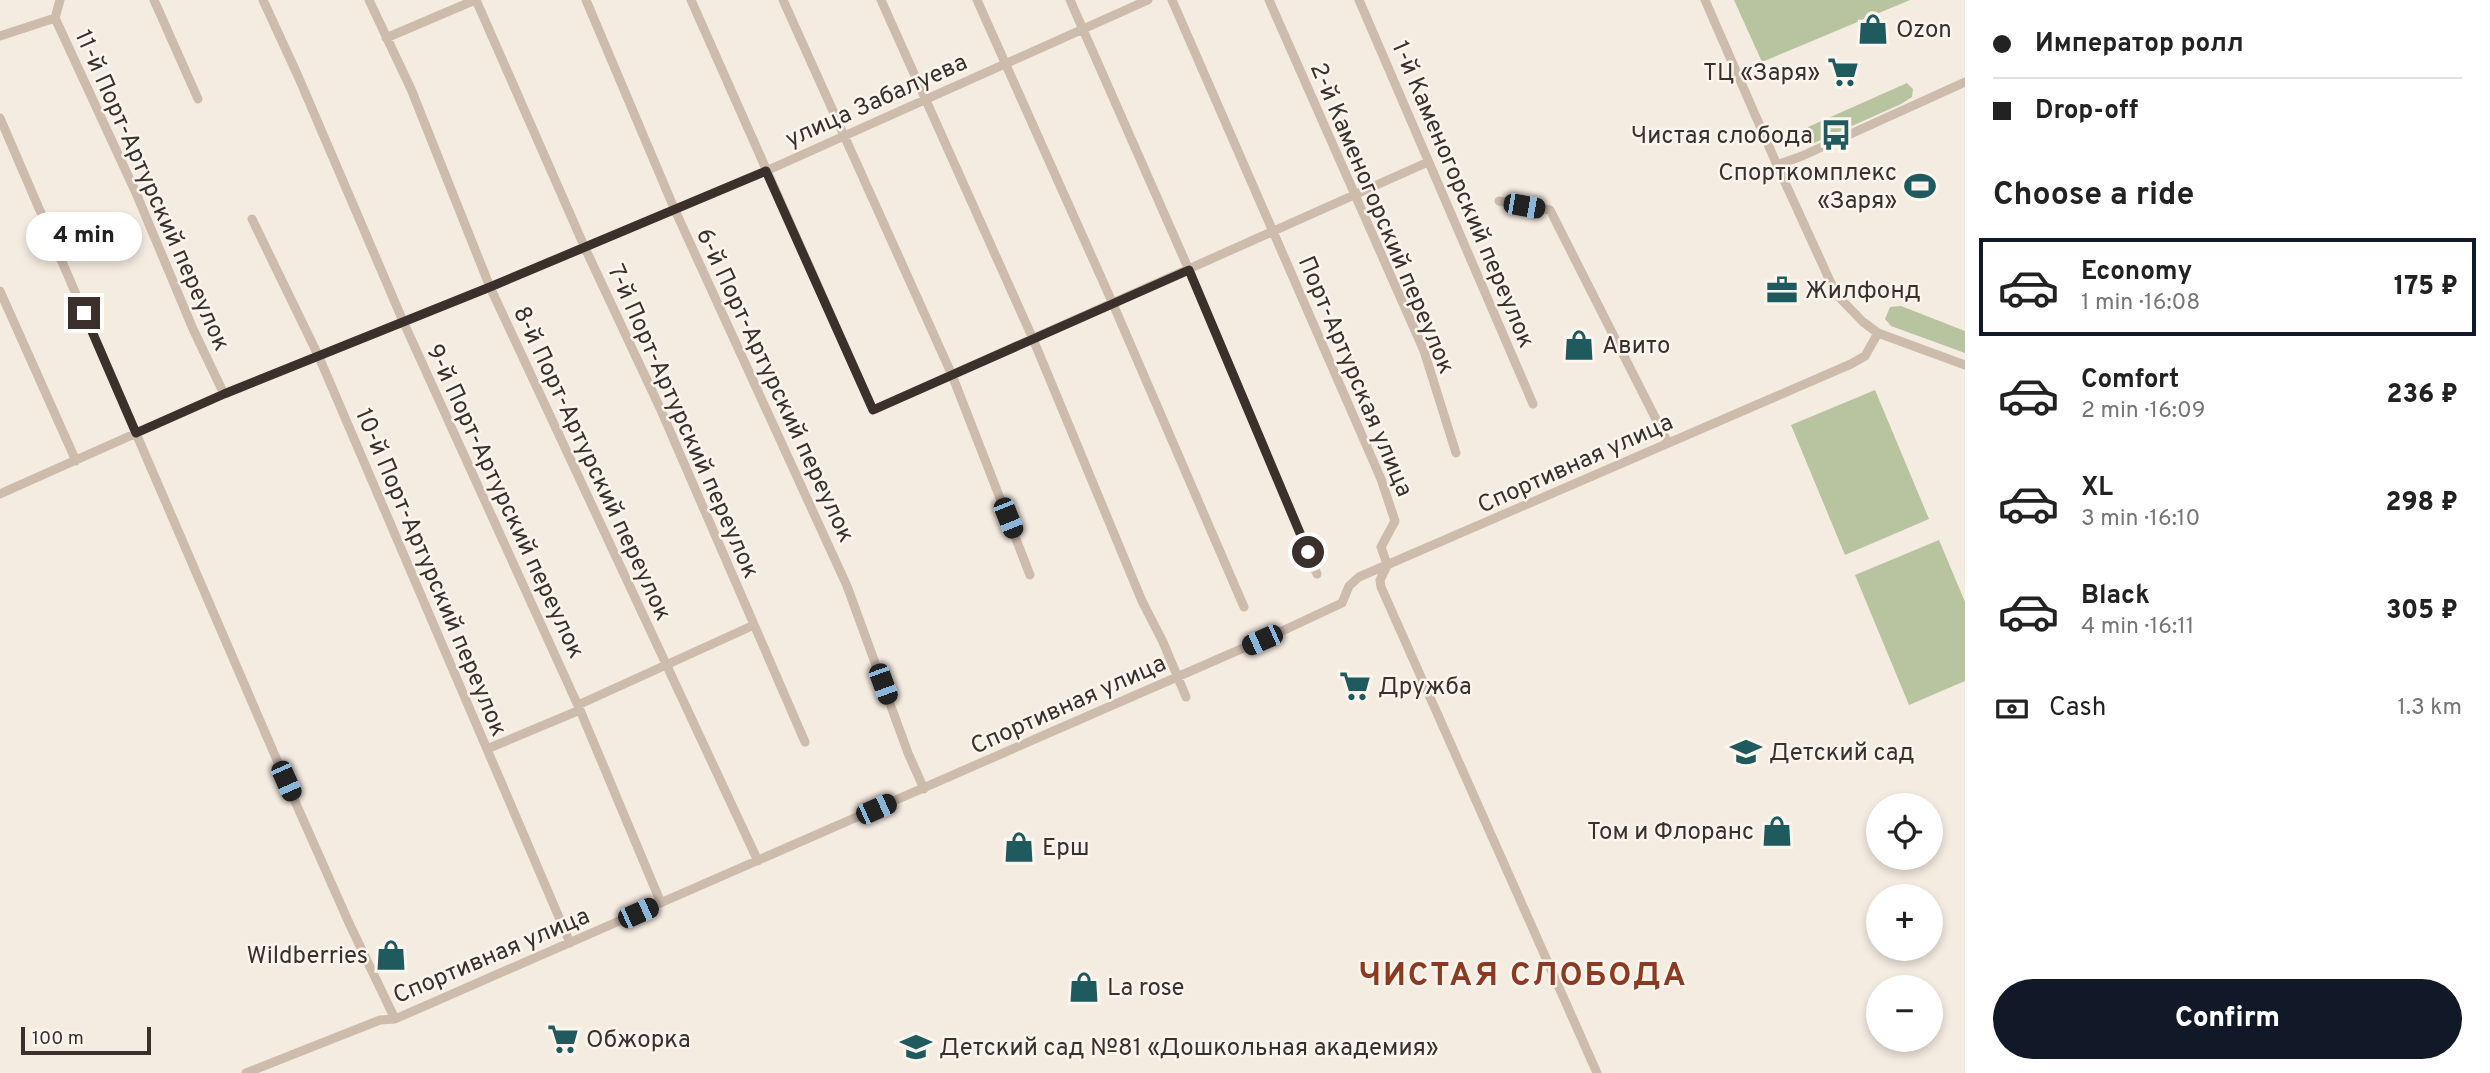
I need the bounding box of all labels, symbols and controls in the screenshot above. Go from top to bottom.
shop icon: Ozon [1856,12,1890,46]
place label: Ozon [1896,16,1952,46]
street label: 11-й Порт-Артурский переулок [67,26,236,356]
text: Император ролл [2035,28,2244,61]
street label: 1-й Каменогорский переулок [1384,37,1541,353]
street label: улица Забалуева [781,48,972,155]
supermarket icon: ТЦ «Заря» [1826,55,1860,89]
street label: 2-й Каменогорский переулок [1302,59,1460,379]
place label: ТЦ «Заря» [1703,59,1820,89]
text: Drop-off [2035,95,2138,128]
bus stop icon: Чистая слобода [1819,118,1853,152]
place label: Чистая слобода [1631,122,1813,152]
place label: Спорткомплекс «Заря» [1718,159,1897,217]
sports icon: Спорткомплекс «Заря» [1903,169,1937,203]
text: Choose a ride [1993,176,2194,216]
car [1502,192,1547,220]
callout: 4 min [26,212,142,260]
text: 4 min [53,222,115,251]
street label: 6-й Порт-Артурский переулок [688,224,860,548]
street label: Порт-Артурская улица [1290,252,1418,502]
icon: car [1997,256,2060,319]
text: Economy [2081,256,2192,289]
street label: 7-й Порт-Артурский переулок [599,260,765,583]
text: 175 ₽ [2394,271,2458,304]
office icon: Жилфонд [1765,273,1799,307]
place label: Жилфонд [1805,277,1921,307]
text: 1 min · 16:08 [2081,289,2200,318]
route end [68,297,100,329]
street label: 8-й Порт-Артурский переулок [505,302,677,626]
shop icon: Авито [1562,328,1596,362]
place label: Авито [1602,332,1670,362]
street label: 9-й Порт-Артурский переулок [418,340,590,664]
icon: car [1997,364,2060,427]
text: Comfort [2081,364,2179,397]
text: 236 ₽ [2387,379,2458,412]
text: 2 min · 16:09 [2081,397,2206,426]
street label: 10-й Порт-Артурский переулок [347,404,513,741]
street label: Спортивная улица [1473,408,1678,521]
icon: car [1997,472,2060,535]
text: XL [2081,472,2113,505]
text: 298 ₽ [2386,487,2458,520]
car [991,495,1026,541]
text: 3 min · 16:10 [2081,505,2200,534]
route start [1292,536,1324,568]
icon: car [1997,580,2060,643]
text: Black [2081,580,2150,613]
text: 305 ₽ [2386,595,2458,628]
text: 4 min · 16:11 [2081,613,2194,642]
car [1239,622,1286,658]
street label: Спортивная улица [966,649,1171,762]
car [866,661,901,707]
supermarket icon: Дружба [1338,669,1372,703]
place label: Дружба [1378,673,1472,703]
icon: cash [1993,690,2031,728]
text: Cash [2049,692,2106,725]
text: 1.3 km [2397,694,2462,723]
school or university icon: Детский сад [1729,735,1763,769]
place label: Детский сад [1769,739,1914,769]
car [268,758,305,804]
car [853,791,900,827]
map controls [1866,793,1943,1052]
button: locate [1866,793,1943,870]
shop icon: Том и Флоранс [1760,814,1794,848]
place label: Том и Флоранс [1587,818,1754,848]
shop icon: Ерш [1002,830,1036,864]
place label: Ерш [1042,834,1089,864]
button: + [1866,884,1943,961]
car [615,895,662,931]
street label: Спортивная улица [389,902,595,1012]
shop icon: Wildberries [374,938,408,972]
place label: Wildberries [246,942,368,972]
district label: ЧИСТАЯ СЛОБОДА [1358,957,1688,997]
shop icon: La rose [1067,970,1101,1004]
place label: La rose [1107,974,1185,1004]
button: − [1866,975,1943,1052]
button: Confirm [1993,979,2462,1059]
supermarket icon: Обжорка [546,1022,580,1056]
scale bar [21,1024,150,1056]
place label: Обжорка [586,1026,691,1056]
text: 100 m [32,1027,84,1051]
school or university icon: Детский сад №81 «Дошкольная академия» [899,1030,933,1064]
place label: Детский сад №81 «Дошкольная академия» [939,1034,1439,1064]

